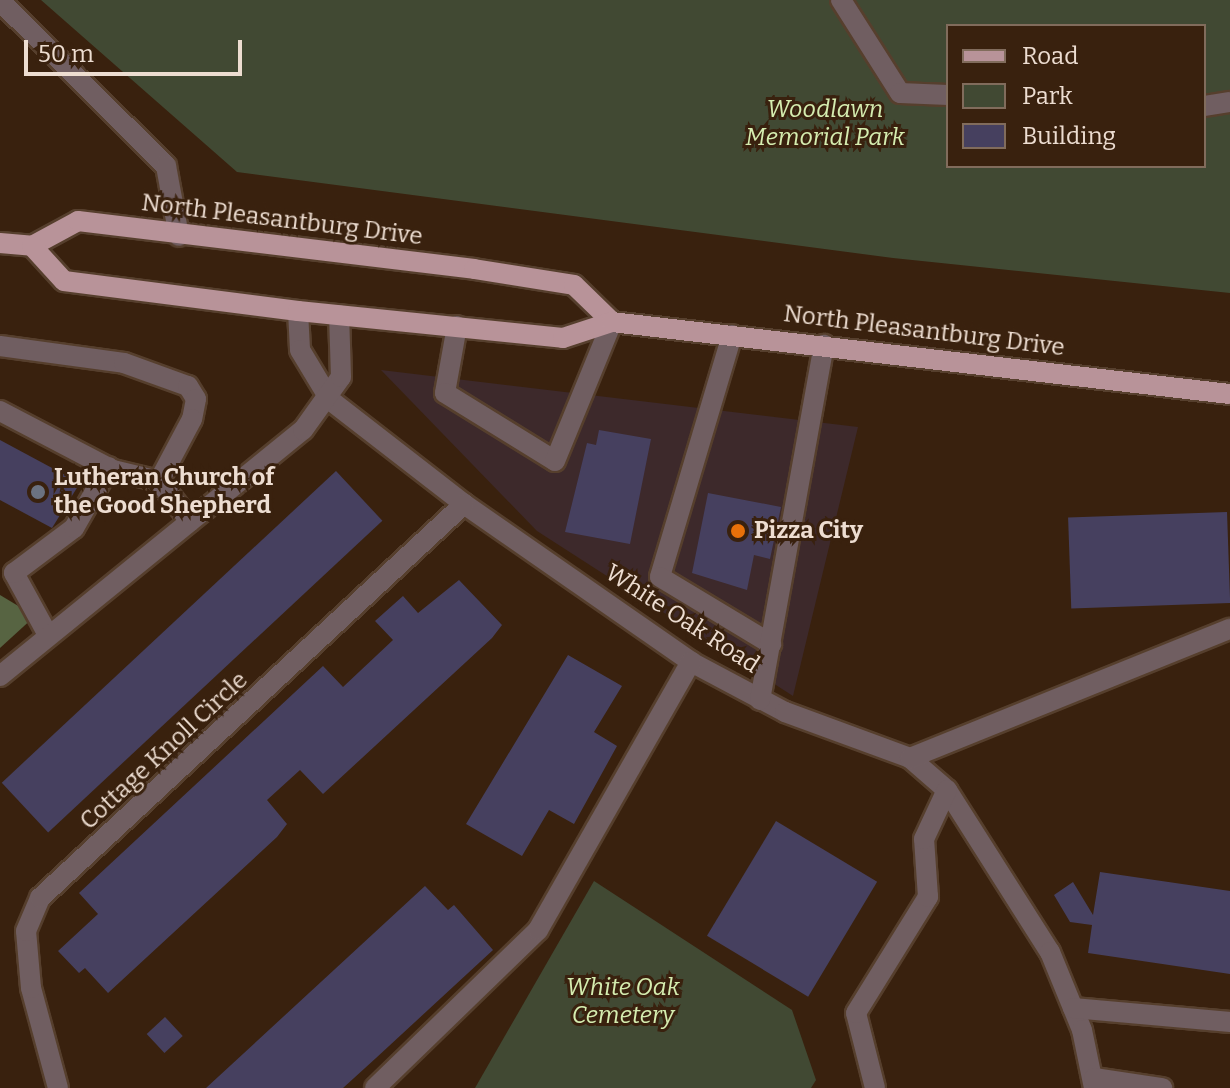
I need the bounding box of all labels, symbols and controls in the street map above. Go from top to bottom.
scale bar [28,24,246,74]
legend [946,24,1206,168]
text: 50 m [38,40,94,68]
text: Road [1022,42,1078,70]
text: Park [1022,82,1073,110]
park label: Woodlawn Memorial Park [745,96,905,152]
text: Building [1022,122,1116,150]
street label: North Pleasantburg Drive [140,188,424,252]
street label: North Pleasantburg Drive [782,299,1066,363]
place label: Lutheran Church of the Good Shepherd [54,464,274,520]
marker: Lutheran Church of the Good Shepherd [29,483,47,501]
place label: Pizza City [754,517,863,545]
marker: Pizza City [729,522,747,540]
street label: White Oak Road [600,558,764,680]
street label: Cottage Knoll Circle [74,666,254,836]
park label: White Oak Cemetery [566,974,680,1030]

